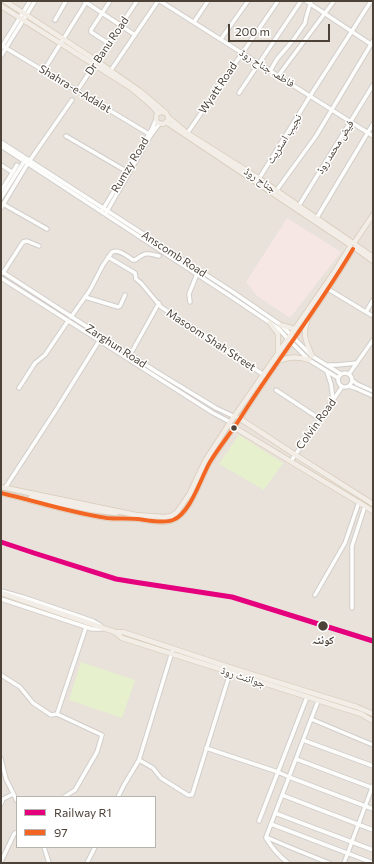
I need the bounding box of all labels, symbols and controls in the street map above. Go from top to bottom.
street label: Dr Banu Road [83,14,131,78]
scale bar [230,16,332,42]
text: 200 m [235,24,270,38]
street label: فاطمہ جناح روڈ [237,46,297,90]
street label: Wyatt Road [196,60,240,116]
street label: Shahra-e-Adalat [36,62,114,116]
street label: نجیب اسٹریٹ [263,112,305,166]
street label: فیض محمد روڈ [313,118,357,176]
street label: Rumzy Road [108,135,152,195]
street label: جناح روڈ [241,164,279,196]
street label: Anscomb Road [139,228,209,280]
street label: Masoom Shah Street [164,306,258,374]
street label: Zarghun Road [83,321,149,371]
street label: Colvin Road [293,396,339,452]
unlabelled marker [229,423,239,433]
marker: کوئٹہ [316,619,330,633]
place label: کوئٹہ [312,633,334,647]
street label: جوائنٹ روڈ [219,664,267,690]
legend [16,796,156,848]
text: Railway R1 [54,805,112,819]
text: 97 [54,825,68,839]

